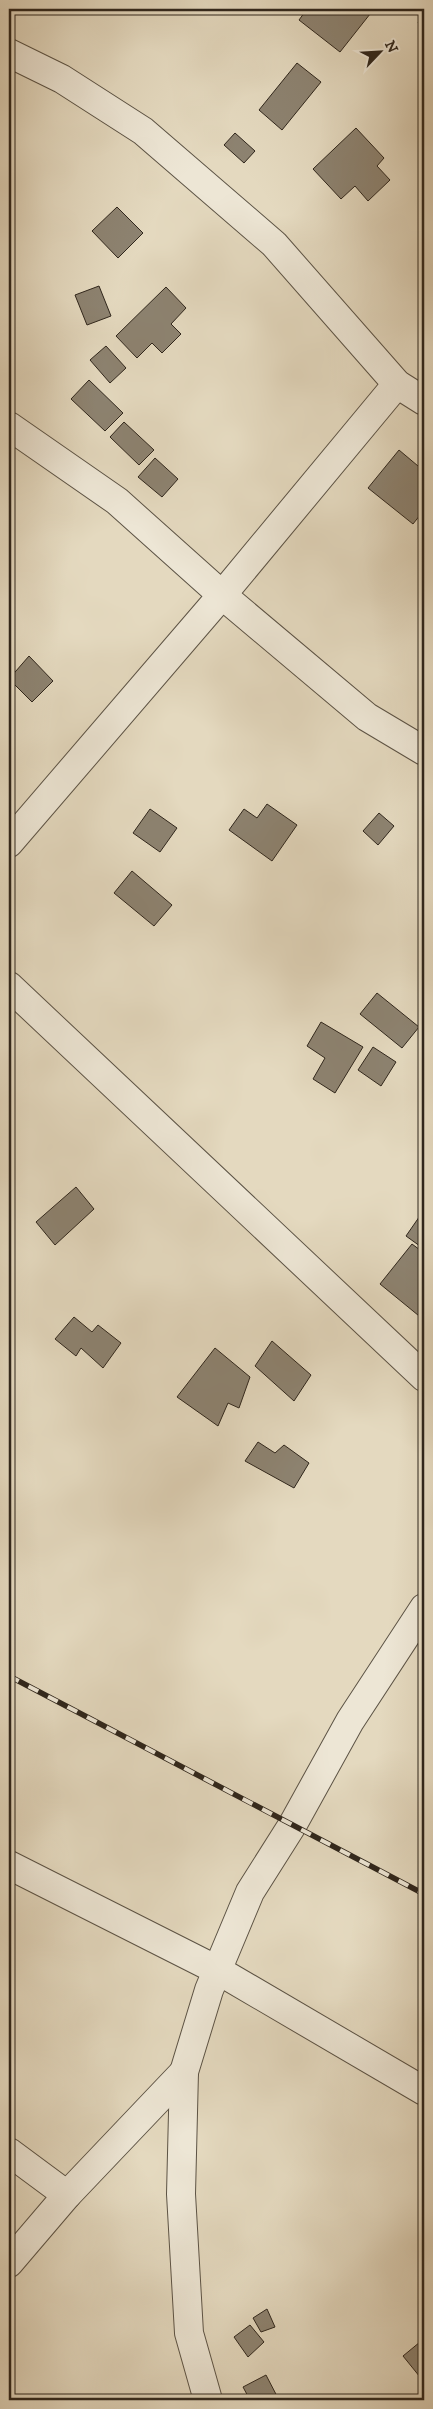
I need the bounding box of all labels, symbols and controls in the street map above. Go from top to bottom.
north arrow [356,28,406,78]
text: N [380,38,402,56]

